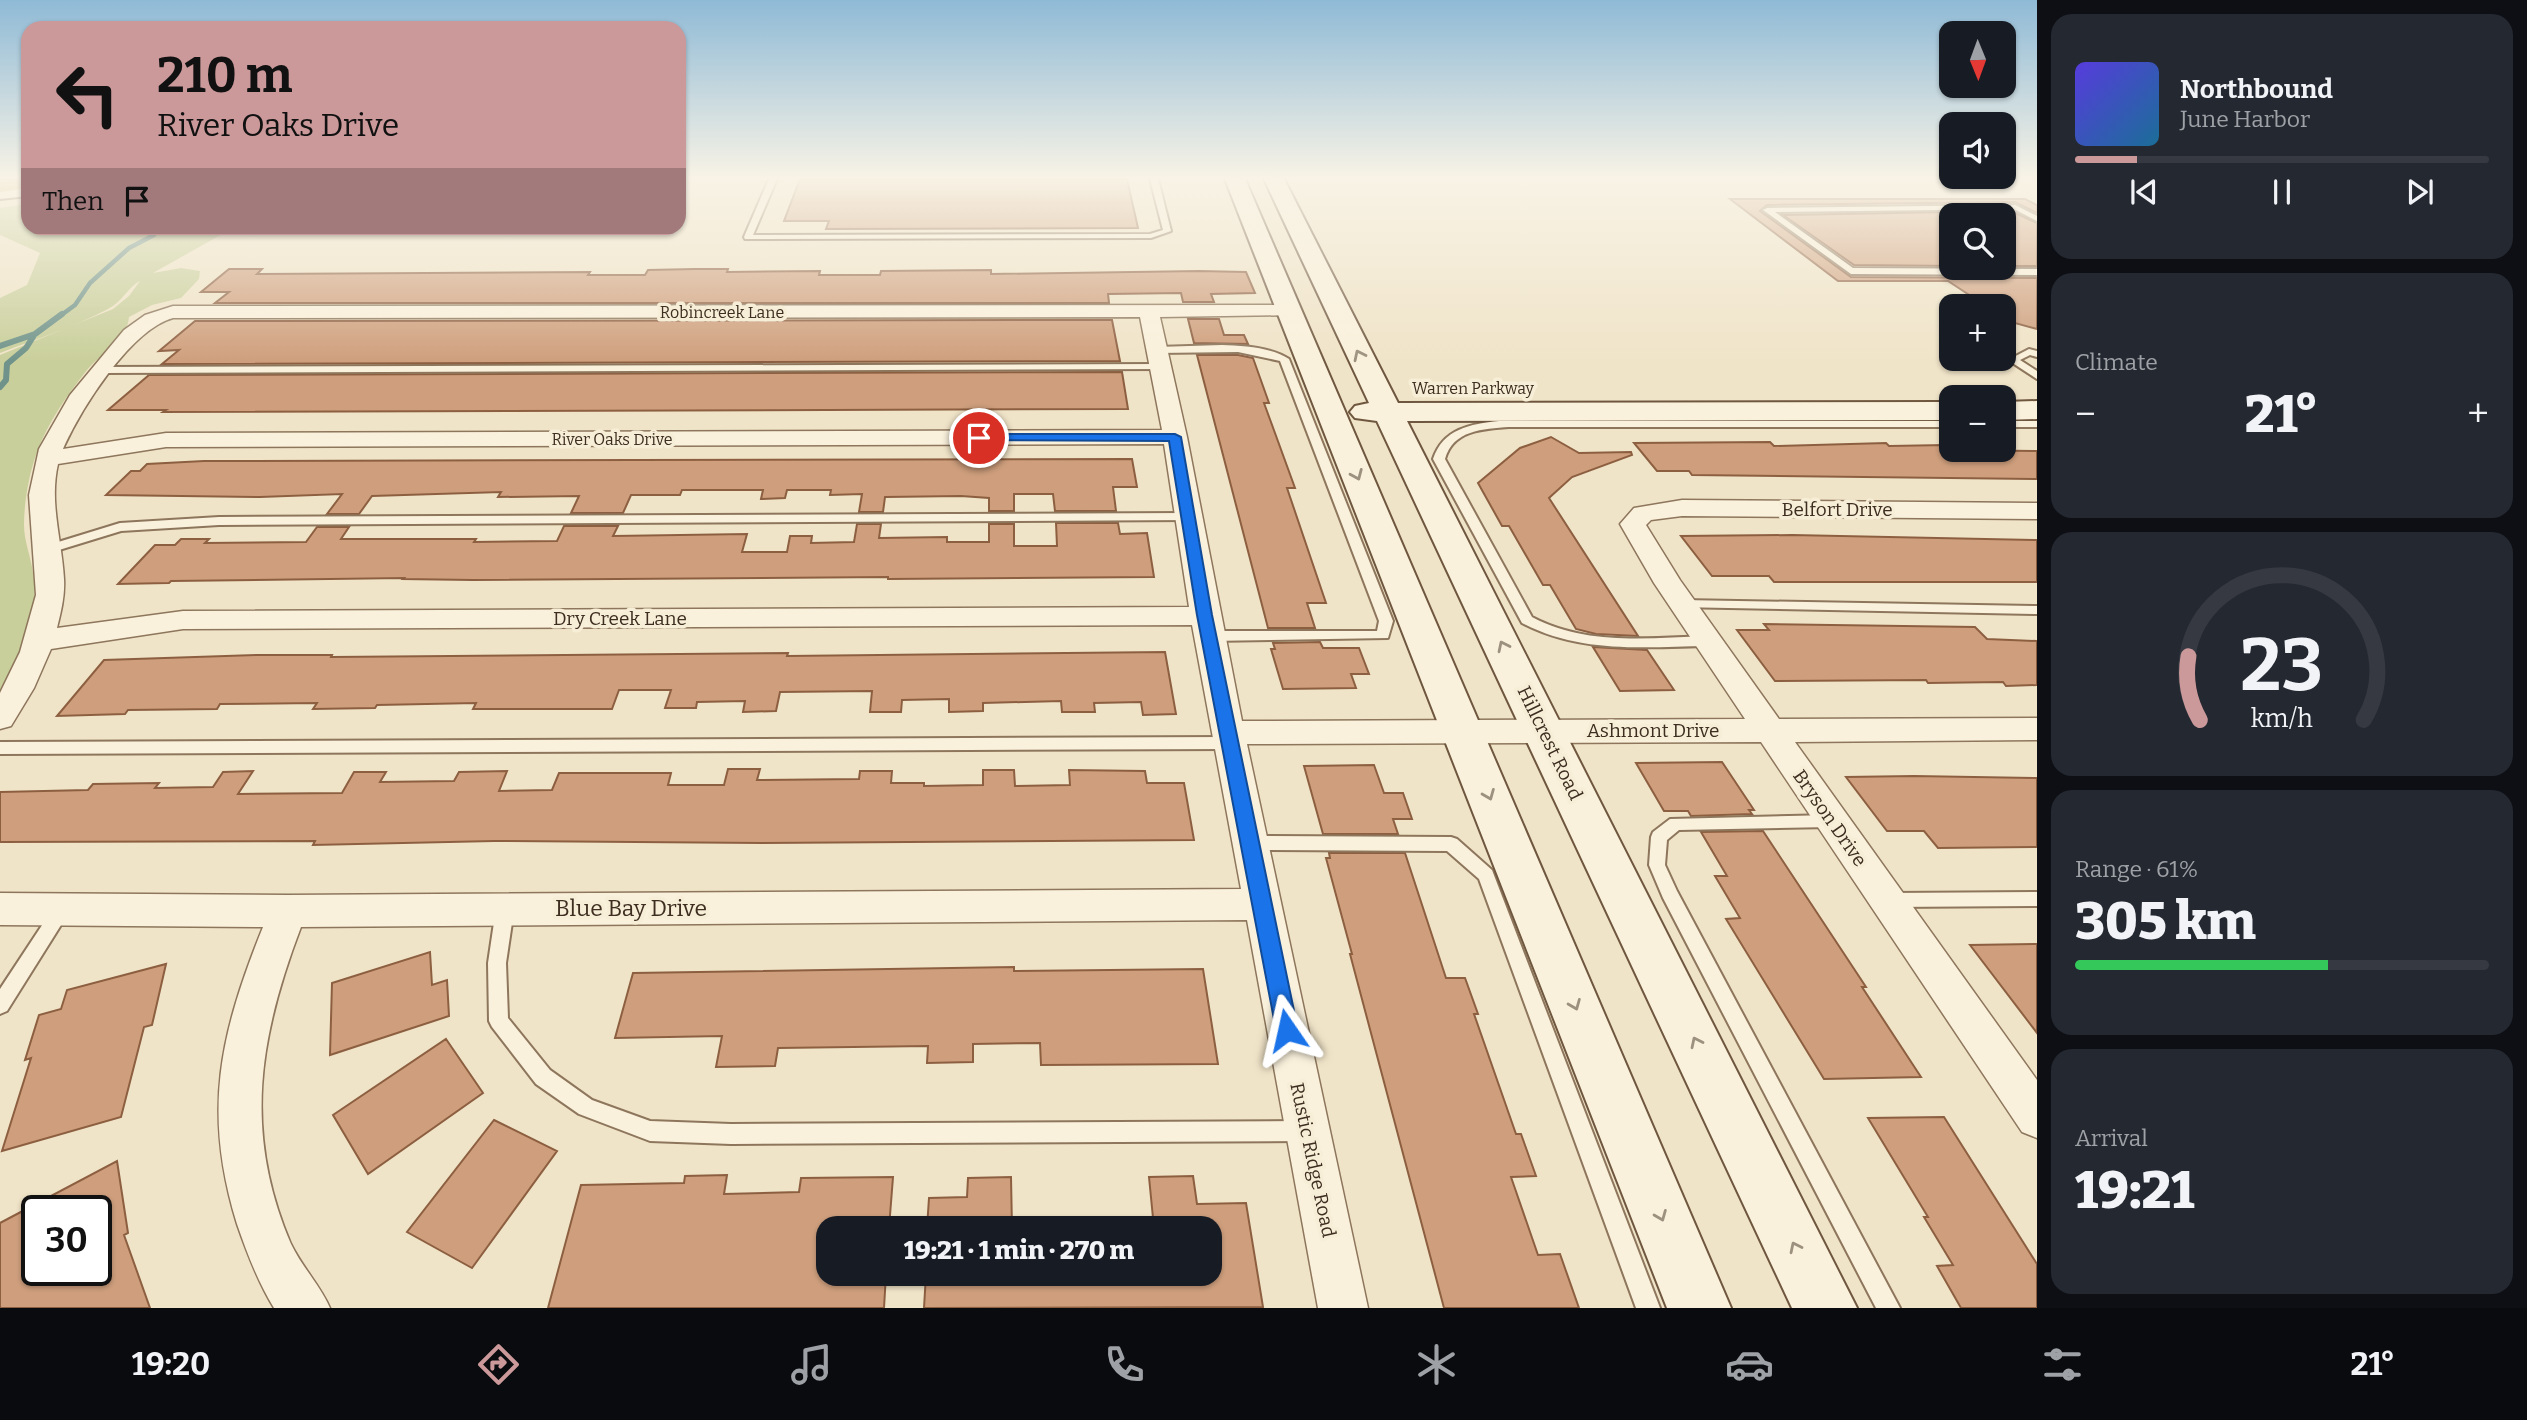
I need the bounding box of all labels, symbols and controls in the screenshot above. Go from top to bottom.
north arrow [1939,21,2016,98]
map controls [1939,21,2016,462]
text: 210 m [157,46,292,105]
icon: left [42,49,133,140]
text: Northbound [2180,74,2333,105]
text: June Harbor [2180,105,2310,133]
text: River Oaks Drive [157,106,399,144]
button: sound [1939,112,2016,189]
icon: previous [2125,173,2163,211]
icon: pause [2263,173,2301,211]
icon: next [2401,173,2439,211]
icon: arrive [118,182,156,220]
text: Then [42,186,104,217]
button: search [1939,203,2016,280]
button: + [1939,294,2016,371]
street label: Robincreek Lane [660,303,784,322]
text: Climate [2075,348,2158,376]
one-way arrow [1353,349,1367,362]
street label: Warren Parkway [1412,379,1535,398]
text: 21° [2245,383,2318,446]
button: − [1939,385,2016,462]
text: − [2075,391,2096,437]
text: + [2467,391,2489,437]
pin [949,408,1009,468]
icon: arrive [960,419,998,457]
street label: River Oaks Drive [551,430,673,449]
one-way arrow [1348,468,1362,480]
street label: Belfort Drive [1781,498,1893,521]
street label: Dry Creek Lane [553,607,687,630]
text: 23 [2241,622,2323,709]
one-way arrow [1497,641,1511,653]
street label: Hillcrest Road [1512,682,1588,804]
text: km/h [2251,704,2313,734]
street label: Ashmont Drive [1587,719,1719,742]
street label: Bryson Drive [1788,765,1872,871]
one-way arrow [1481,787,1495,800]
text: Range · 61% [2075,855,2198,883]
text: 305 km [2075,890,2256,953]
street label: Blue Bay Drive [555,894,707,922]
position arrow [1250,993,1324,1067]
one-way arrow [1567,998,1581,1010]
one-way arrow [1690,1037,1704,1049]
street label: Rustic Ridge Road [1285,1081,1341,1239]
text: Arrival [2075,1124,2148,1152]
text: 19:21 [2075,1159,2194,1222]
speed limit sign: 30 [21,1195,112,1286]
one-way arrow [1653,1208,1667,1221]
text: 19:21 · 1 min · 270 m [904,1235,1134,1266]
one-way arrow [1789,1242,1803,1254]
icon: directions [474,1340,523,1389]
icon: music [787,1340,836,1389]
icon: phone [1100,1340,1149,1389]
icon: climate [1412,1340,1461,1389]
icon: car [1725,1340,1774,1389]
icon: filters [2038,1340,2087,1389]
text: 19:20 [132,1345,210,1383]
text: 21° [2350,1345,2395,1383]

